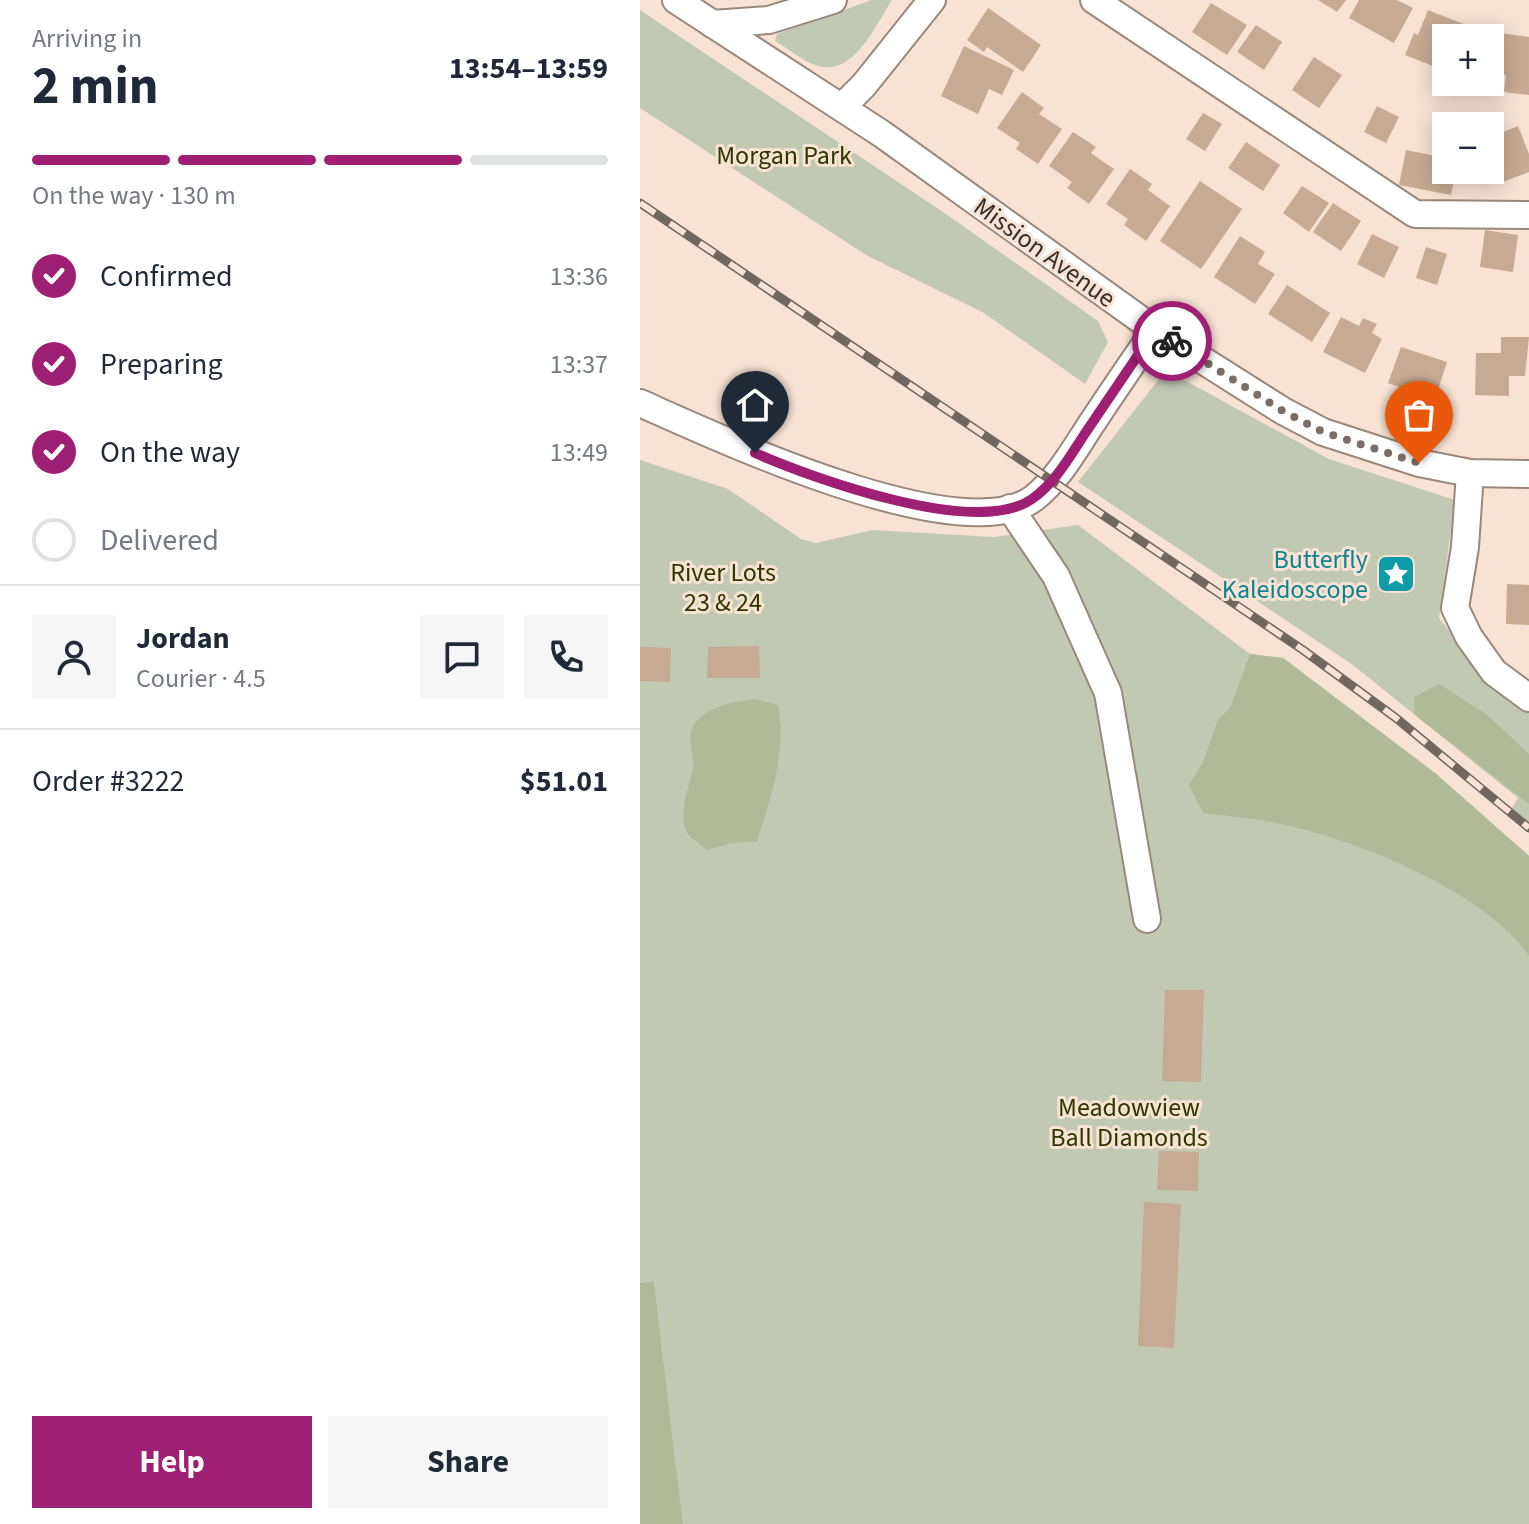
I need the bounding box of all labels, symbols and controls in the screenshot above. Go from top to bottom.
text: Arriving in [32,20,142,57]
map controls [1432,24,1504,184]
button: + [1432,24,1504,96]
text: 13:54–13:59 [449,47,608,90]
text: 2 min [32,50,159,124]
button: − [1432,112,1504,184]
park label: Morgan Park [716,137,852,174]
text: On the way · 130 m [32,177,236,214]
street label: Mission Avenue [966,188,1123,316]
icon: check [32,254,76,298]
text: Confirmed [100,255,233,298]
text: 13:36 [550,258,608,295]
courier [1132,301,1212,381]
icon: bike [1150,319,1194,363]
icon: check [32,342,76,386]
text: Preparing [100,343,223,386]
text: 13:37 [550,346,608,383]
pin [721,371,789,453]
pin [1385,381,1453,463]
icon: home [733,383,777,427]
icon: bag [1397,393,1441,437]
icon: check [32,430,76,474]
text: On the way [100,431,240,474]
text: 13:49 [550,434,608,471]
text: Delivered [100,519,219,562]
place label: Butterfly Kaleidoscope [1222,541,1368,608]
place icon: Butterfly Kaleidoscope [1375,553,1417,595]
park label: River Lots 23 & 24 [670,554,776,621]
button: person [32,615,116,699]
button: chat [420,615,504,699]
button: phone [524,615,608,699]
text: Jordan [136,617,230,660]
text: Courier · 4.5 [136,660,266,697]
text: Order #3222 [32,760,185,803]
text: $51.01 [520,760,608,803]
park label: Meadowview Ball Diamonds [1050,1089,1208,1156]
button: Help [32,1416,312,1508]
button: Share [328,1416,608,1508]

